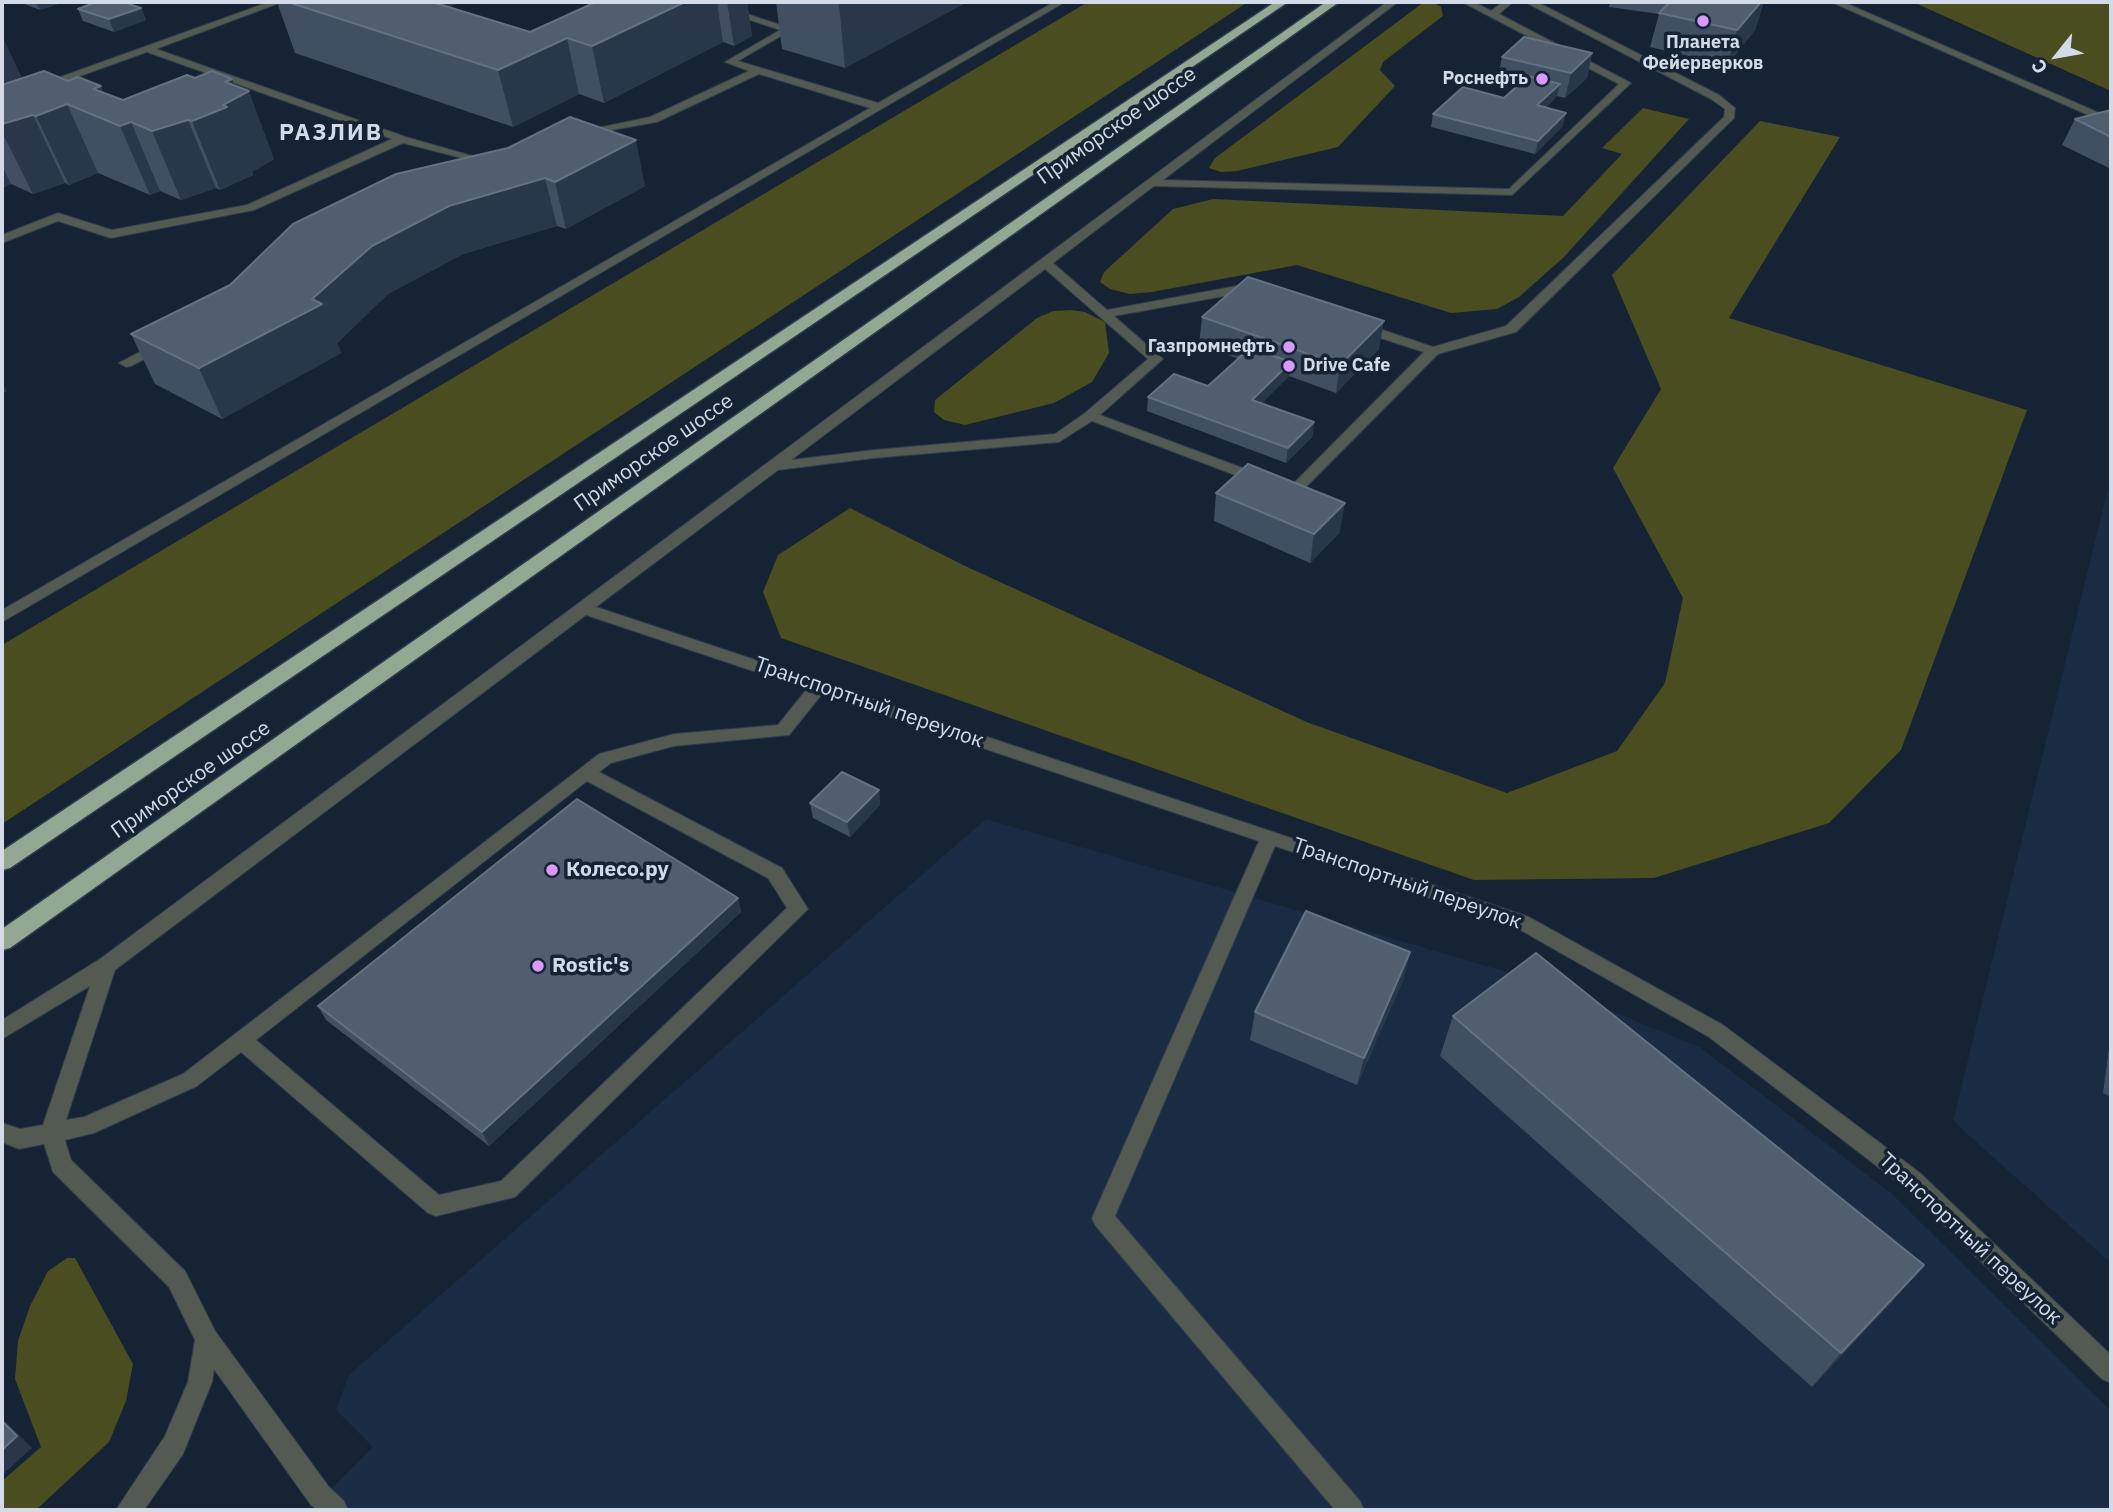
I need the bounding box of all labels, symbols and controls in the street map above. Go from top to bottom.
marker: Планета Фейерверков [1695,13,1711,29]
north arrow [2022,21,2092,91]
place label: Планета Фейерверков [1643,32,1763,74]
text: С [2026,55,2052,78]
street label: Приморское шоссе [1033,62,1201,190]
place label: Роснефть [1443,68,1528,90]
marker: Роснефть [1534,71,1550,87]
district label: РАЗЛИВ [280,119,382,147]
place label: Газпромнефть [1148,336,1275,358]
marker: Газпромнефть [1281,339,1297,355]
place label: Drive Cafe [1303,355,1390,377]
marker: Drive Cafe [1281,358,1297,374]
street label: Приморское шоссе [570,389,738,517]
street label: Транспортный переулок [751,652,987,754]
street label: Приморское шоссе [107,716,275,844]
street label: Транспортный переулок [1289,833,1525,935]
place label: Колесо.ру [566,857,669,883]
marker: Колесо.ру [544,862,560,878]
place label: Rostic's [552,953,629,979]
marker: Rostic's [530,958,546,974]
street label: Транспортный переулок [1874,1148,2066,1330]

